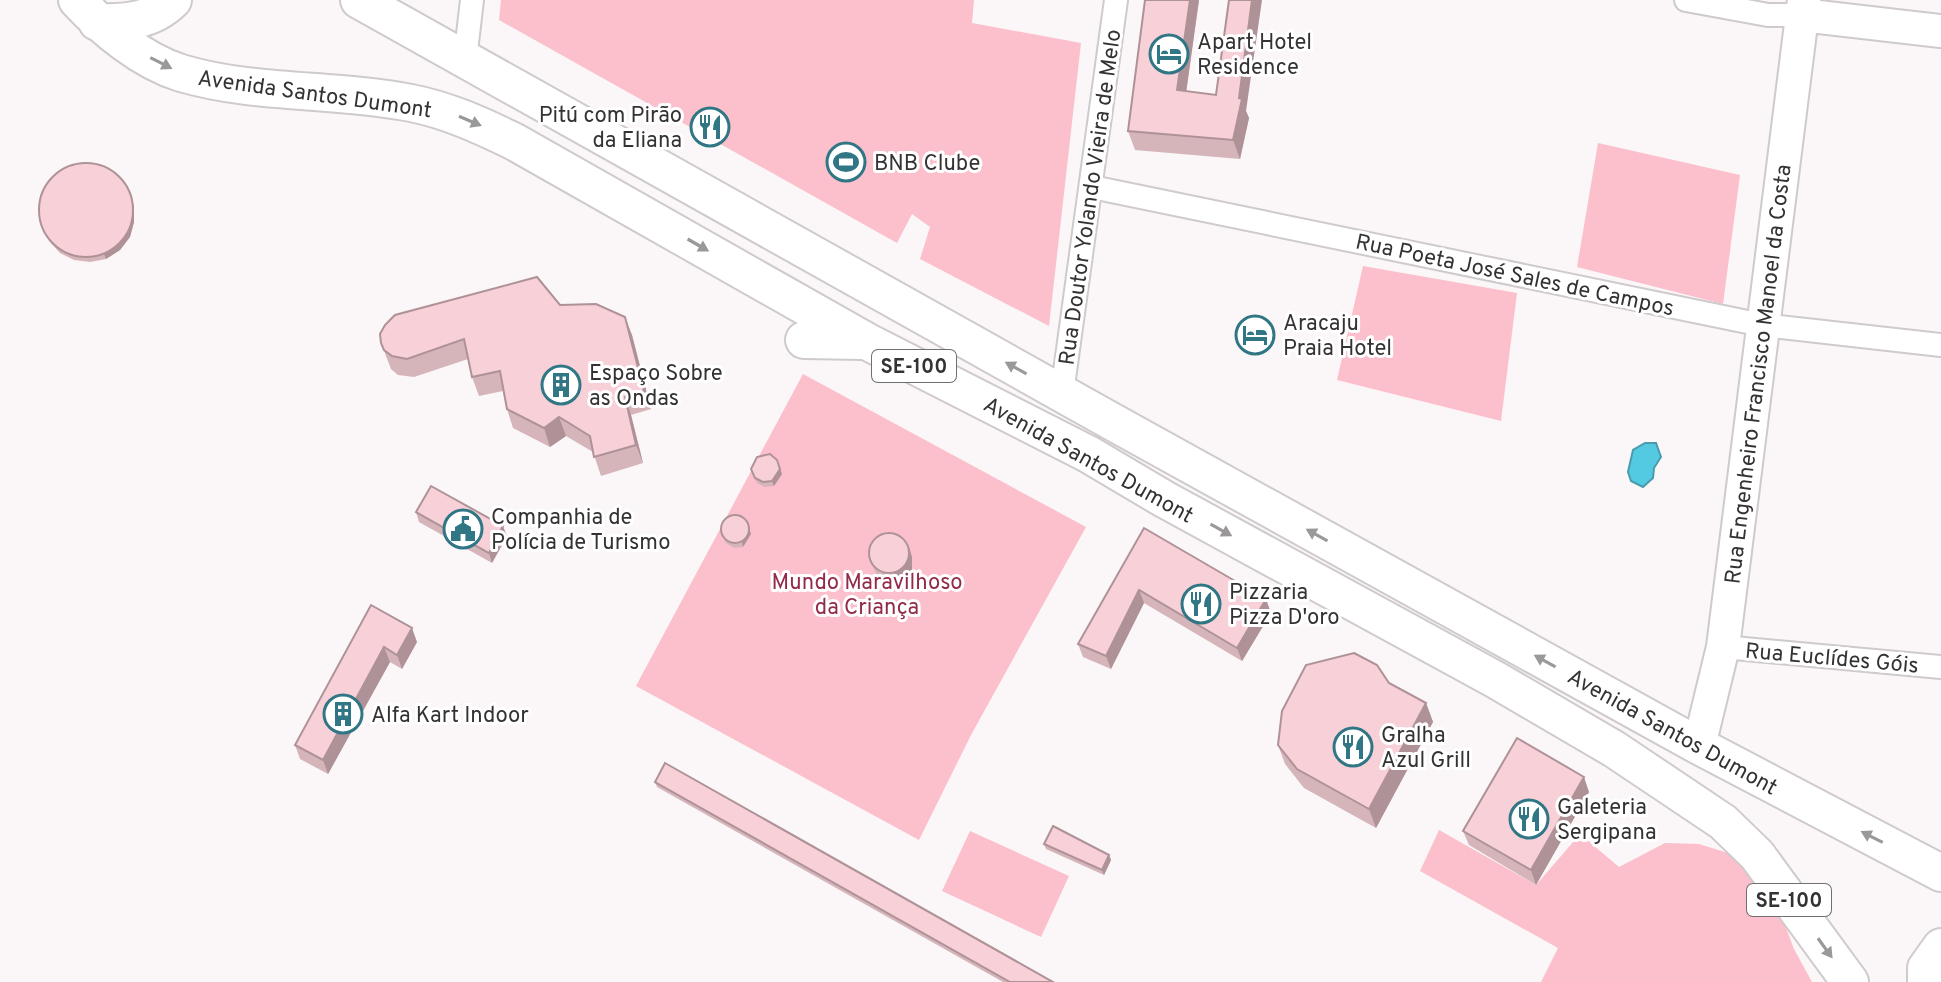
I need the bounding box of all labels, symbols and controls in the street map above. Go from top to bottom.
street label: Rua Doutor Yolando Vieira de Melo [1055,28,1128,367]
place label: Apart Hotel Residence [1197,30,1312,82]
hotel icon: Apart Hotel Residence [1148,33,1190,75]
one-way arrow [150,56,172,70]
street label: Avenida Santos Dumont [196,66,433,125]
place label: Pitú com Pirão da Eliana [539,103,682,155]
restaurant icon: Pitú com Pirão da Eliana [689,106,731,148]
one-way arrow [458,114,482,127]
sports icon: BNB Clube [825,141,867,183]
place label: BNB Clube [874,151,980,178]
street label: Rua Engenheiro Francisco Manoel da Costa [1720,163,1799,586]
street label: Rua Poeta José Sales de Campos [1353,229,1676,323]
one-way arrow [686,239,709,252]
place label: Aracaju Praia Hotel [1283,311,1392,363]
hotel icon: Aracaju Praia Hotel [1234,314,1276,356]
road number: SE-100 [872,350,956,382]
place label: Espaço Sobre as Ondas [589,361,723,413]
one-way arrow [1005,361,1027,375]
building icon: Espaço Sobre as Ondas [540,364,582,406]
street label: Avenida Santos Dumont [978,392,1197,530]
place label: Companhia de Polícia de Turismo [491,505,670,557]
public building icon: Companhia de Polícia de Turismo [442,508,484,550]
one-way arrow [1209,524,1232,537]
one-way arrow [1306,528,1328,542]
park label: Mundo Maravilhoso da Criança [771,570,963,622]
place label: Pizzaria Pizza D'oro [1229,580,1340,632]
restaurant icon: Pizzaria Pizza D'oro [1180,583,1222,625]
street label: Rua Euclídes Góis [1744,638,1920,681]
one-way arrow [1533,654,1556,667]
street label: Avenida Santos Dumont [1562,664,1781,802]
building icon: Alfa Kart Indoor [322,693,364,735]
place label: Alfa Kart Indoor [371,703,529,730]
place label: Gralha Azul Grill [1381,723,1471,775]
restaurant icon: Gralha Azul Grill [1332,726,1374,768]
place label: Galeteria Sergipana [1557,795,1656,847]
restaurant icon: Galeteria Sergipana [1508,798,1550,840]
one-way arrow [1860,831,1883,844]
road number: SE-100 [1747,884,1831,916]
one-way arrow [1817,937,1833,959]

